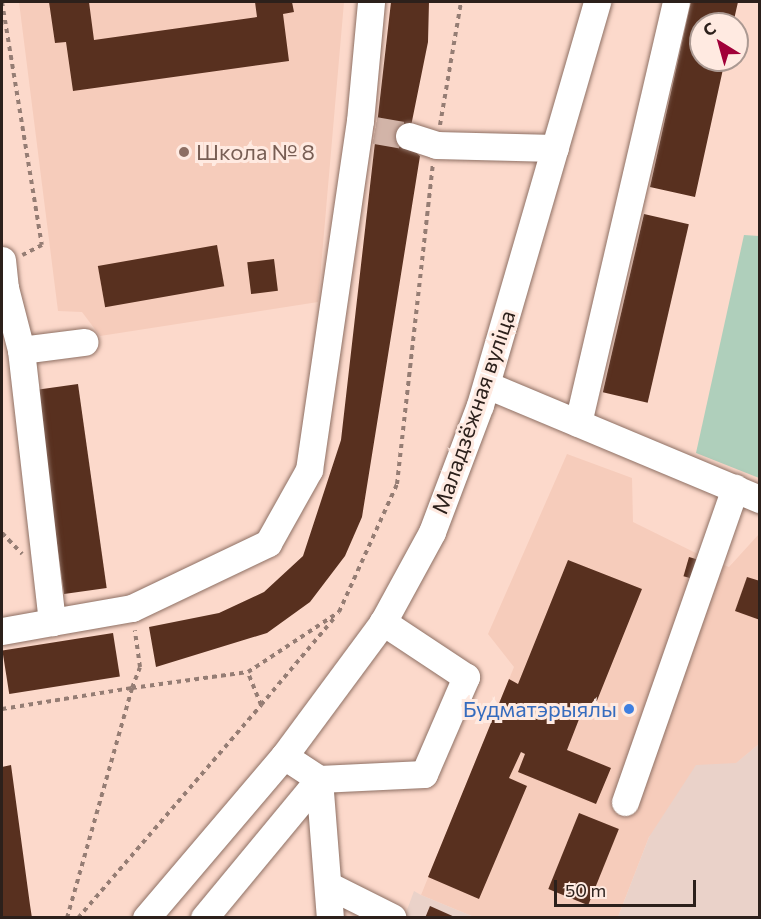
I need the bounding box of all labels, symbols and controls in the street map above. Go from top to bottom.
north arrow [689,12,749,72]
text: С [699,18,719,40]
place label: Школа № 8 [196,139,315,165]
marker: Школа № 8 [177,145,191,159]
street label: Маладзёжная вуліца [426,307,520,517]
place label: Будматэрыялы [463,696,617,722]
marker: Будматэрыялы [622,702,636,716]
scale bar [557,868,700,906]
text: 50 m [565,879,606,901]

